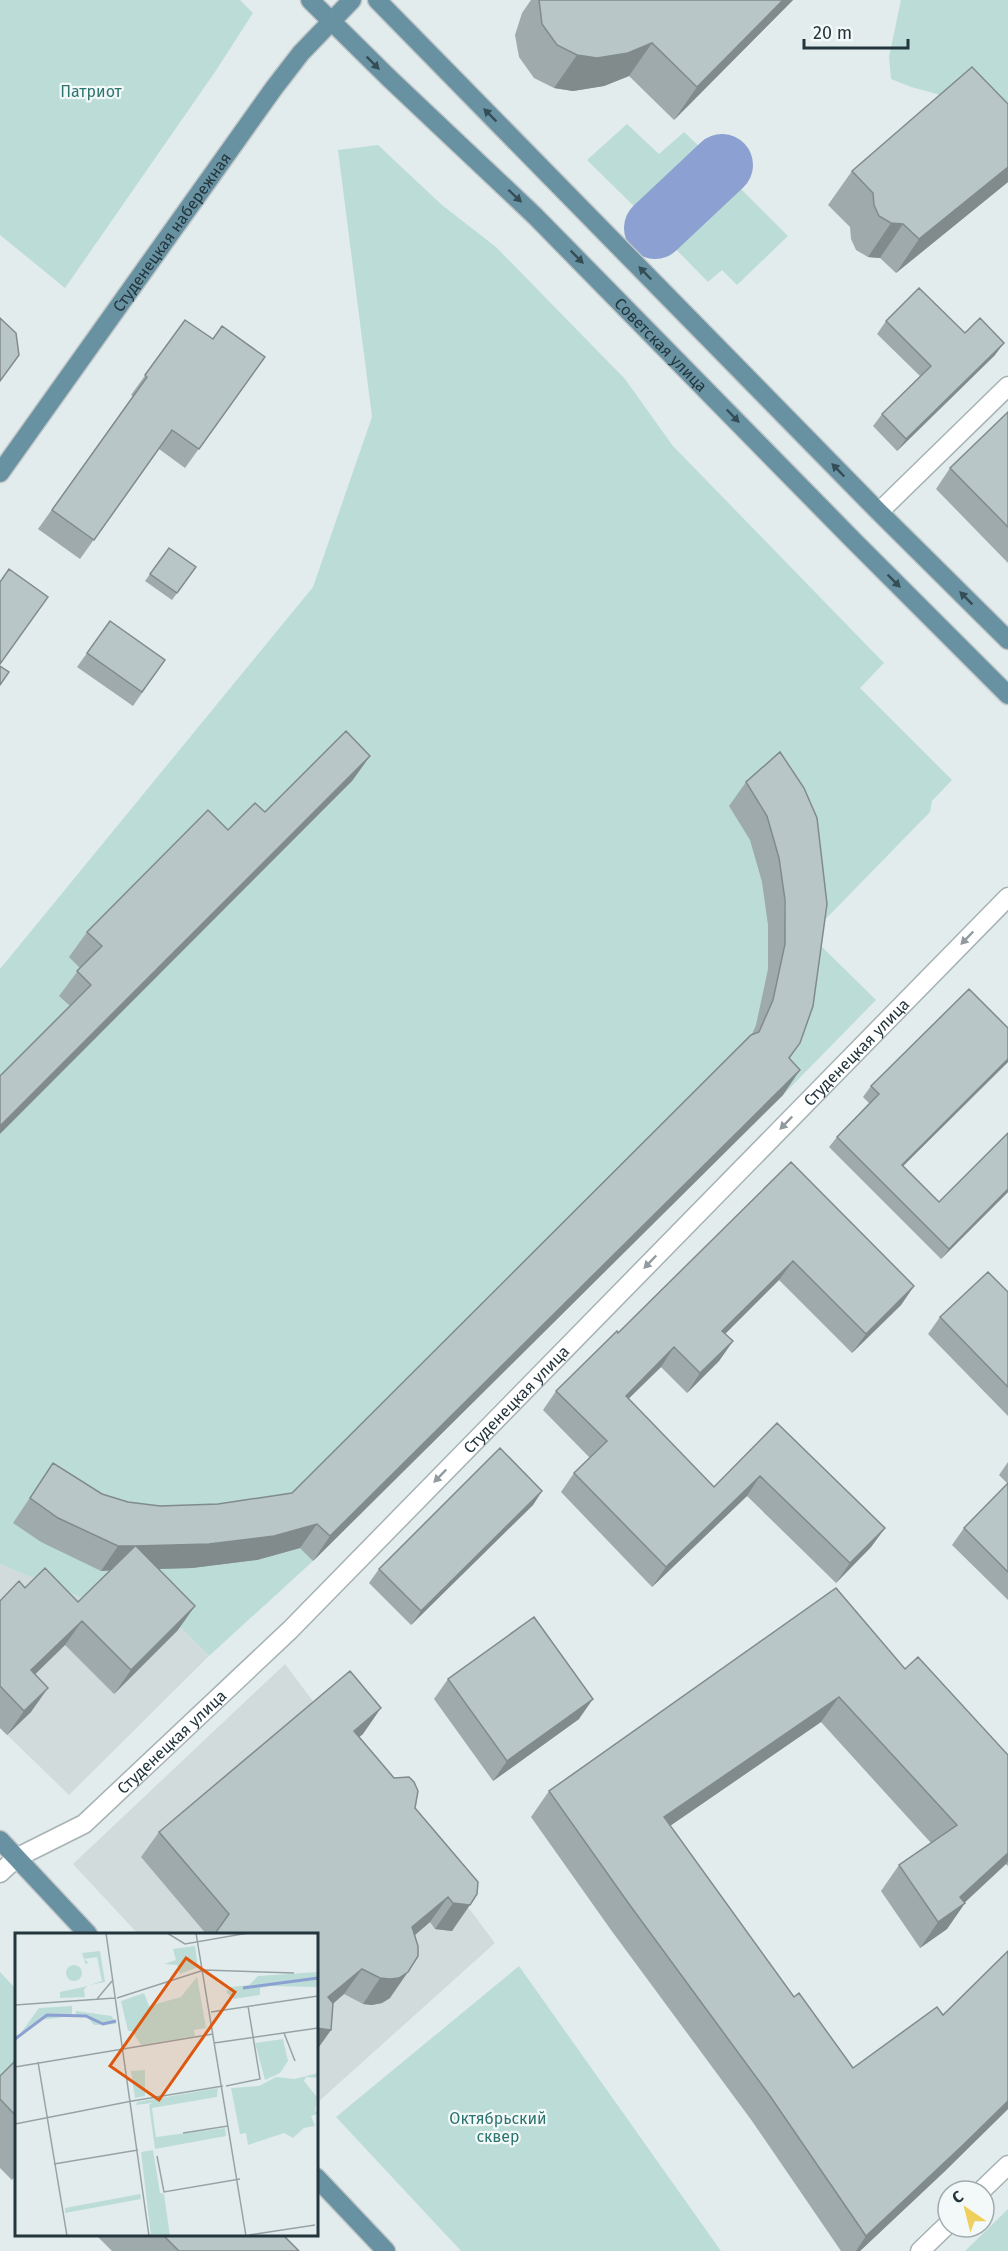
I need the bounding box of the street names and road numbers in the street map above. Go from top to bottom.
street label: Студенецкая набережная [109,149,235,315]
street label: Советская улица [610,294,711,396]
street label: Студенецкая улица [800,995,913,1110]
street label: Студенецкая улица [460,1342,573,1457]
street label: Студенецкая улица [113,1686,230,1798]

